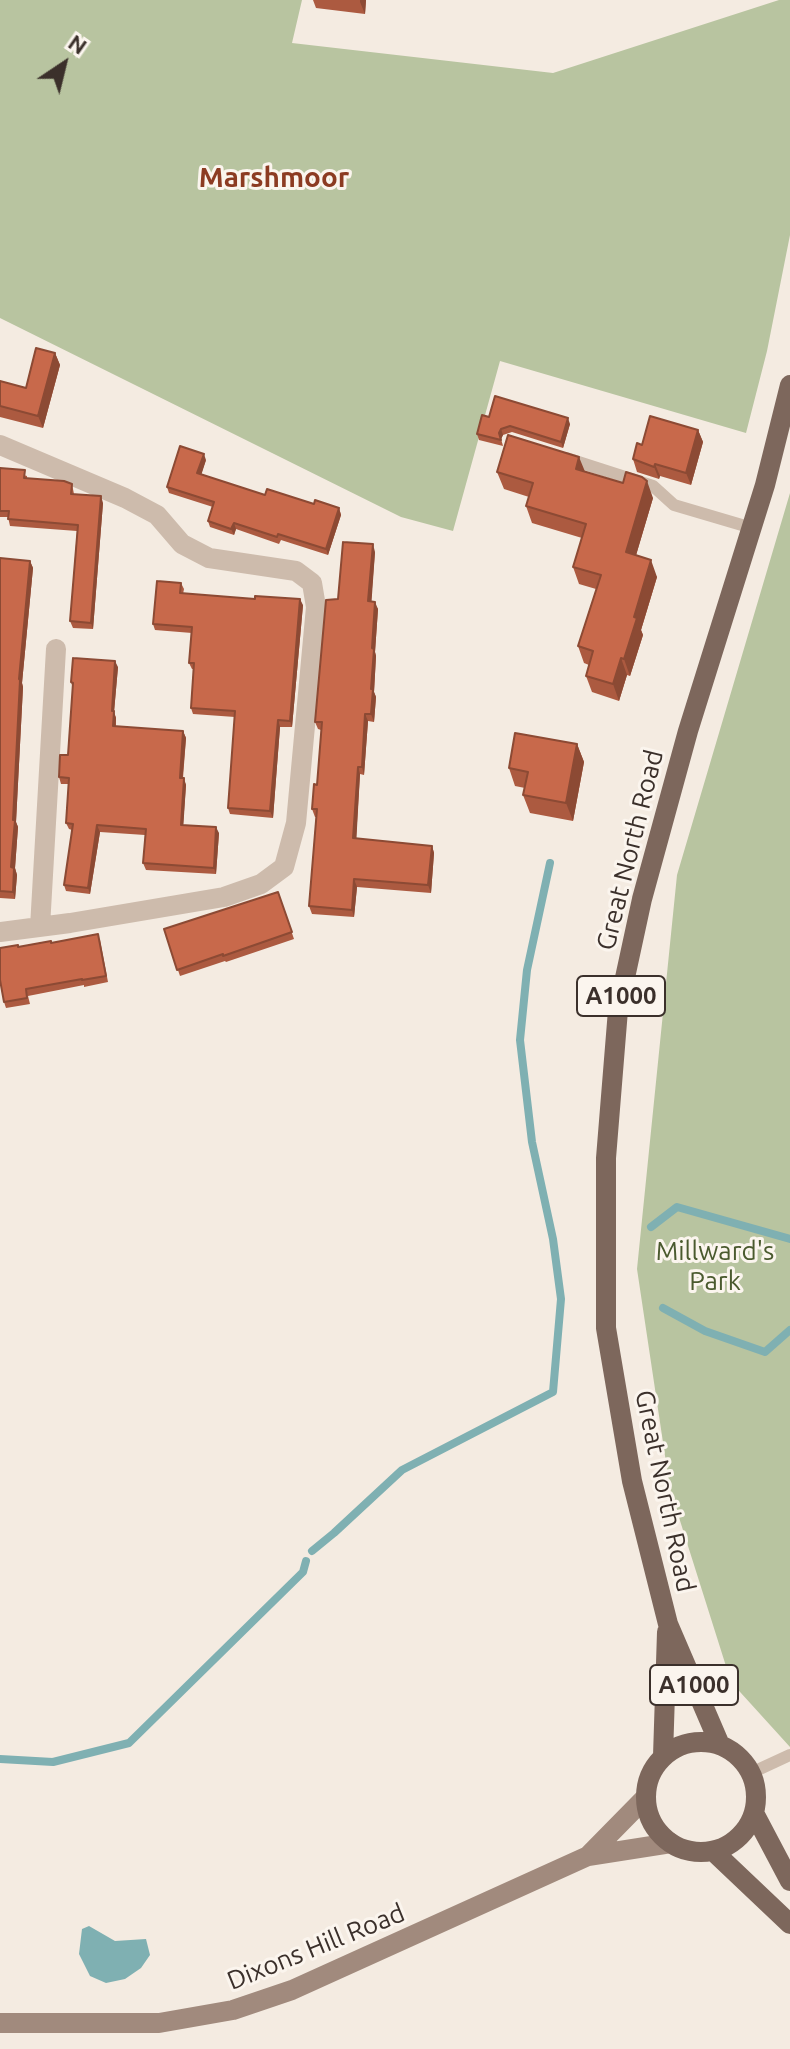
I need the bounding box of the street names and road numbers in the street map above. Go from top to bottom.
street label: Great North Road [590,747,670,953]
road number: A1000 [577,976,665,1016]
street label: Great North Road [628,1387,702,1595]
road number: A1000 [650,1665,738,1705]
street label: Dixons Hill Road [223,1897,409,1997]

